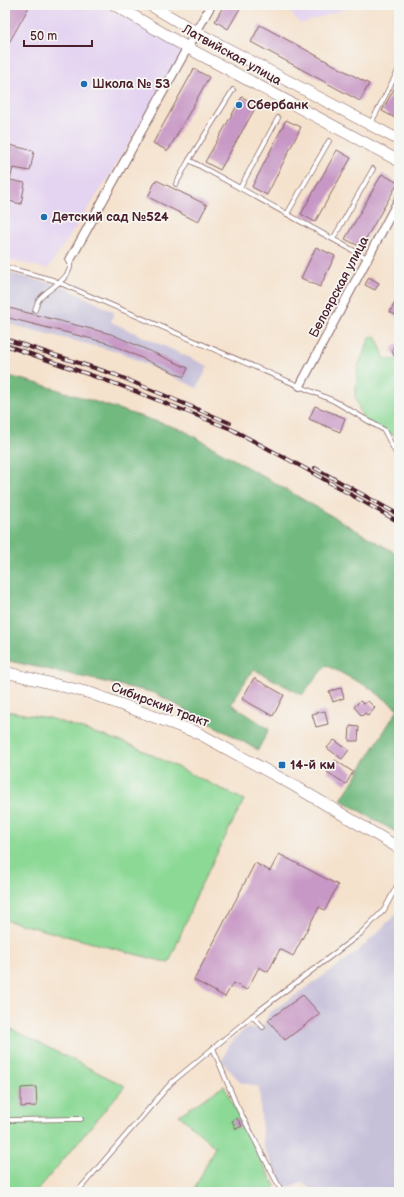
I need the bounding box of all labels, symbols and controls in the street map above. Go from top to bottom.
street label: Латвийская улица [179,21,285,89]
scale bar [24,22,92,48]
text: 50 m [30,29,57,44]
place label: Школа № 53 [92,76,171,92]
marker: Школа № 53 [79,79,89,89]
place label: Сбербанк [247,97,309,113]
marker: Сбербанк [234,100,244,110]
place label: Детский сад №524 [52,209,169,225]
marker: Детский сад №524 [39,212,49,222]
street label: Белоярская улица [306,233,373,340]
street label: Сибирский тракт [109,679,211,731]
place label: 14-й км [290,757,336,773]
marker: 14-й км [277,760,287,770]

